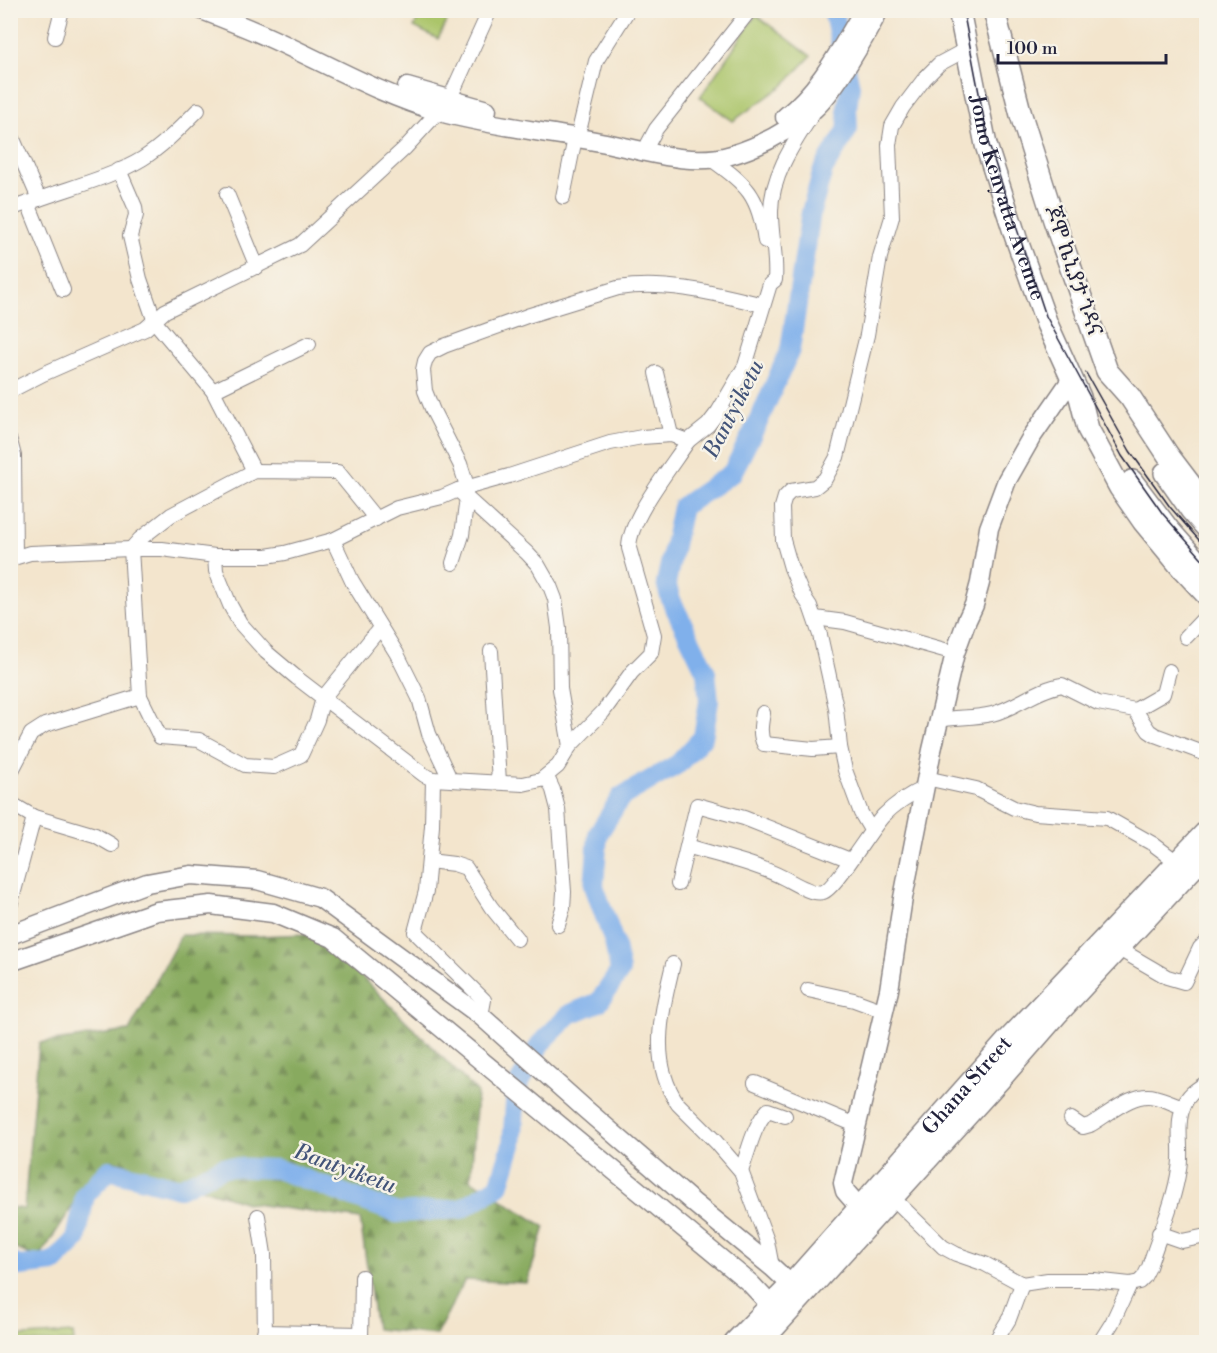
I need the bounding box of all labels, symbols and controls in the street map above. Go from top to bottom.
scale bar [998,27,1166,65]
text: 100 m [1007,37,1058,60]
street label: Jomo Kenyatta Avenue [963,92,1050,304]
street label: ጆሞ ኬኒያታ ጎዳና [1039,203,1108,340]
water label: Bantyiketu [697,355,770,463]
street label: Ghana Street [917,1031,1018,1141]
water label: Bantyiketu [289,1138,400,1200]

